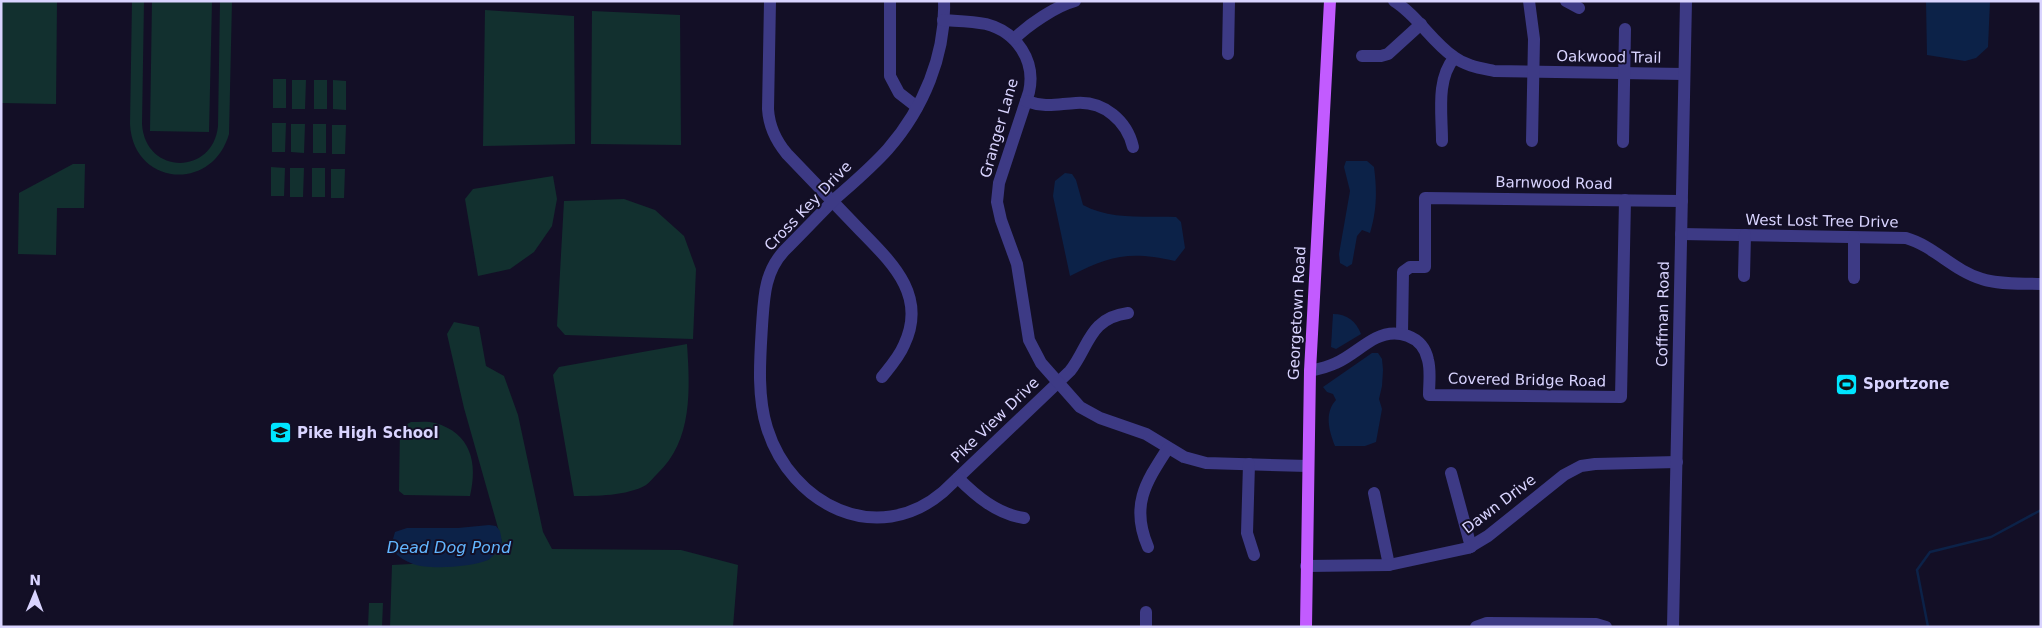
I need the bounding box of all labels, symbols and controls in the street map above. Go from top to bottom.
street label: Oakwood Trail [1556,47,1662,67]
street label: Granger Lane [976,76,1022,180]
street label: Cross Key Drive [761,157,855,255]
street label: Barnwood Road [1495,173,1613,193]
street label: West Lost Tree Drive [1745,211,1899,231]
street label: Georgetown Road [1285,246,1309,380]
street label: Coffman Road [1653,261,1673,367]
street label: Covered Bridge Road [1448,370,1606,390]
sports icon: Sportzone [1835,372,1859,396]
street label: Pike View Drive [947,373,1043,467]
place label: Sportzone [1863,375,1949,393]
school or university icon: Pike High School [269,421,293,445]
place label: Pike High School [297,424,439,442]
street label: Dawn Drive [1459,471,1539,537]
water label: Dead Dog Pond [387,538,512,557]
north arrow [10,568,60,618]
text: N [29,572,41,588]

